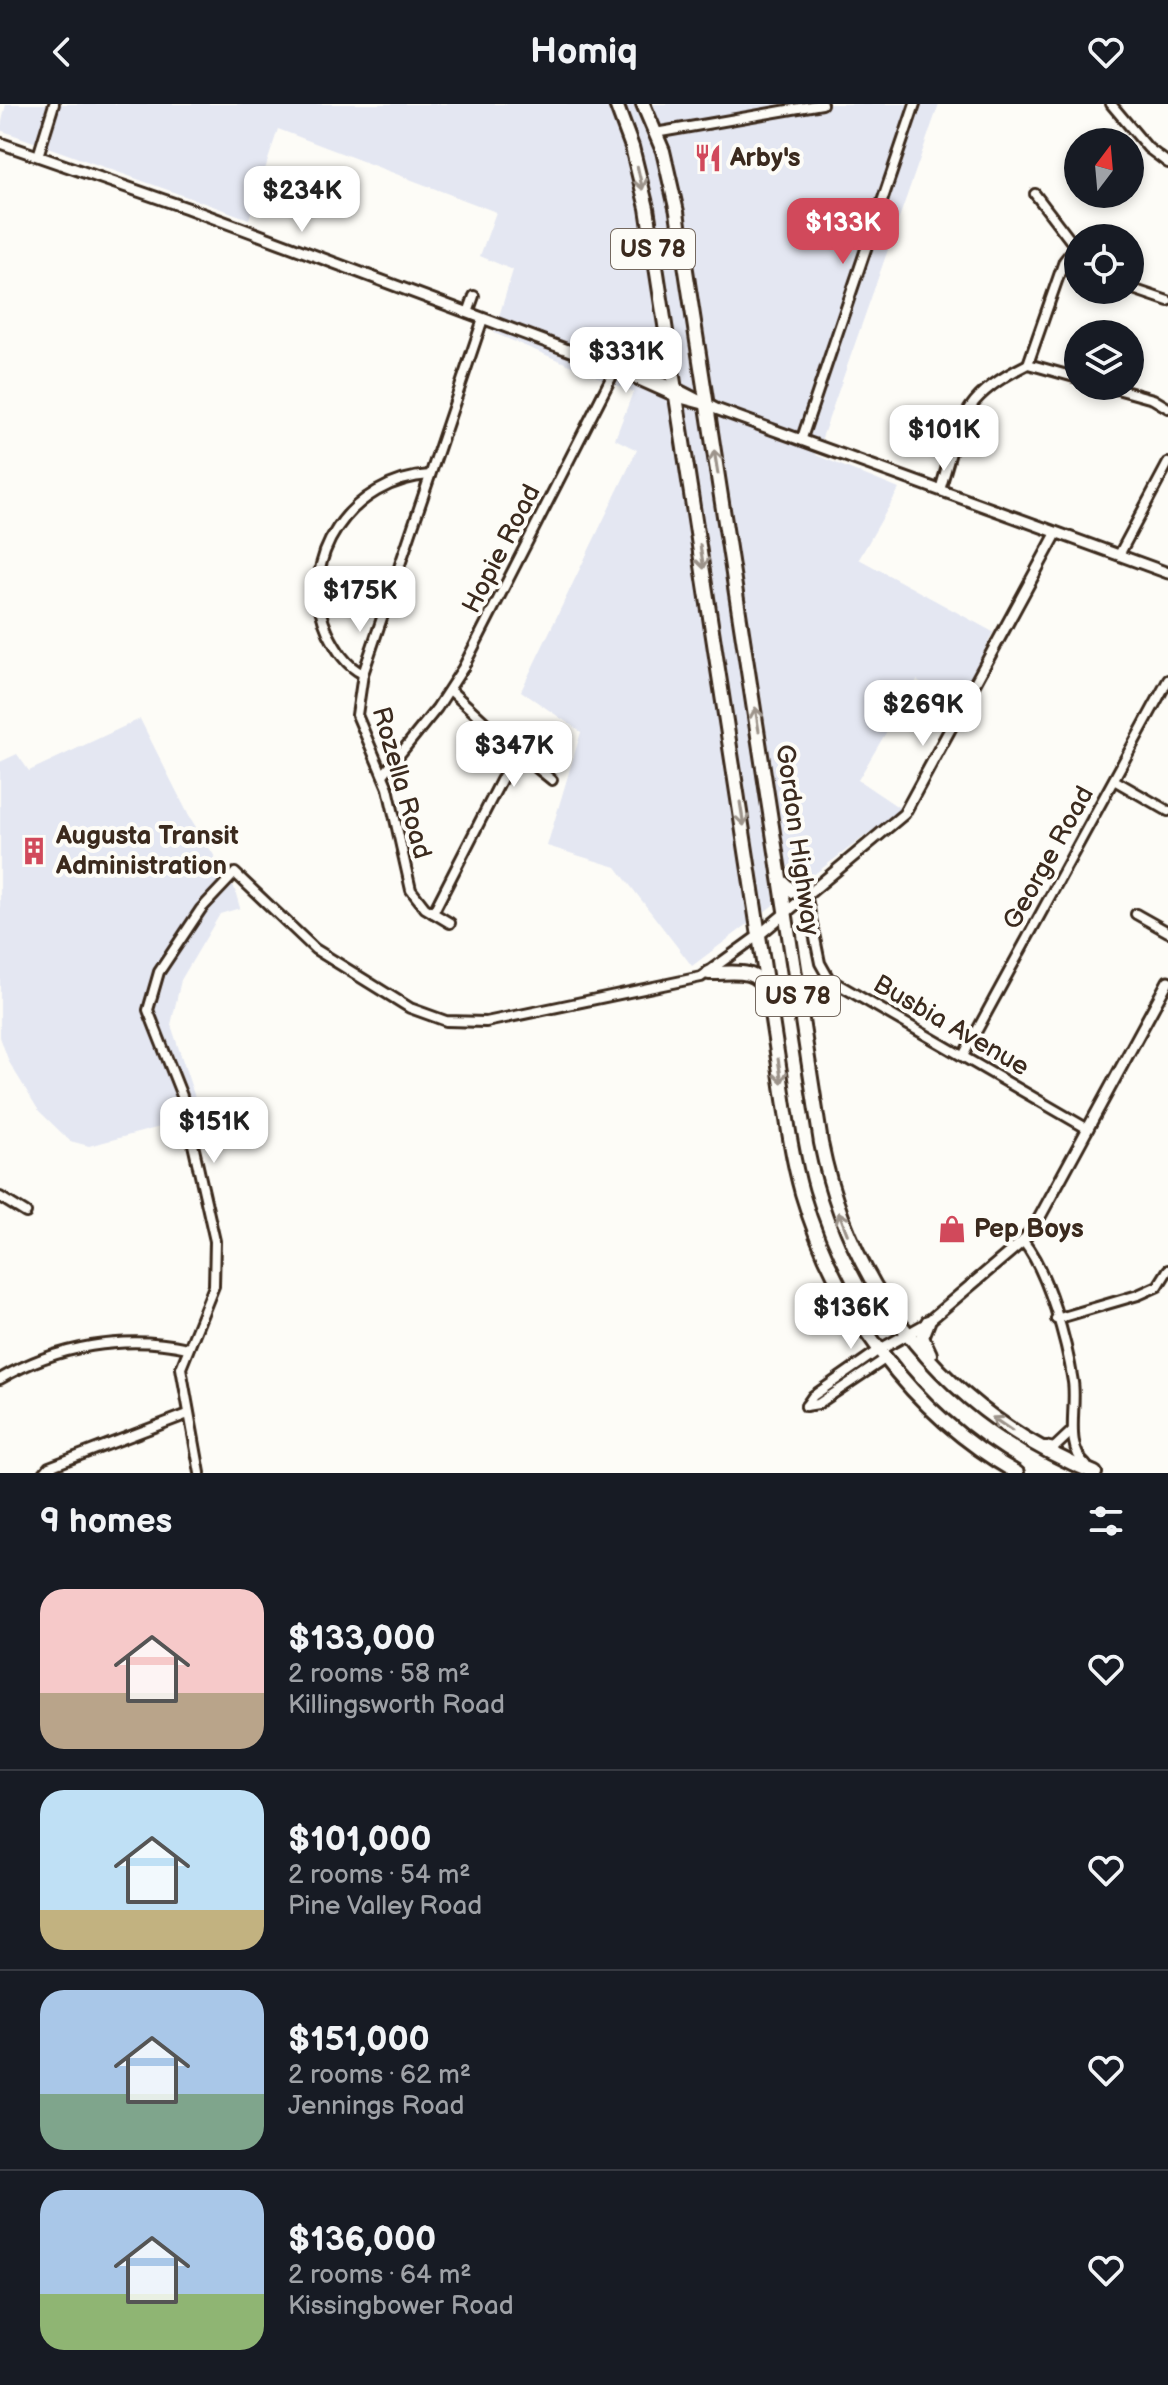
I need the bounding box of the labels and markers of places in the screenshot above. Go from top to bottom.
restaurant icon: Arby's [693,143,723,173]
place label: Arby's [729,143,801,174]
pin: $234K [246,166,358,234]
pin: $133K [787,198,899,266]
pin: $331K [570,327,682,395]
pin: $101K [888,405,1000,473]
pin: $175K [304,566,416,634]
pin: $269K [867,680,979,748]
pin: $347K [458,721,570,789]
place label: Augusta Transit Administration [55,821,239,882]
building icon: Augusta Transit Administration [19,836,49,866]
pin: $151K [158,1097,270,1165]
shop icon: Pep Boys [937,1214,967,1244]
place label: Pep Boys [974,1214,1084,1245]
pin: $136K [795,1283,907,1351]

